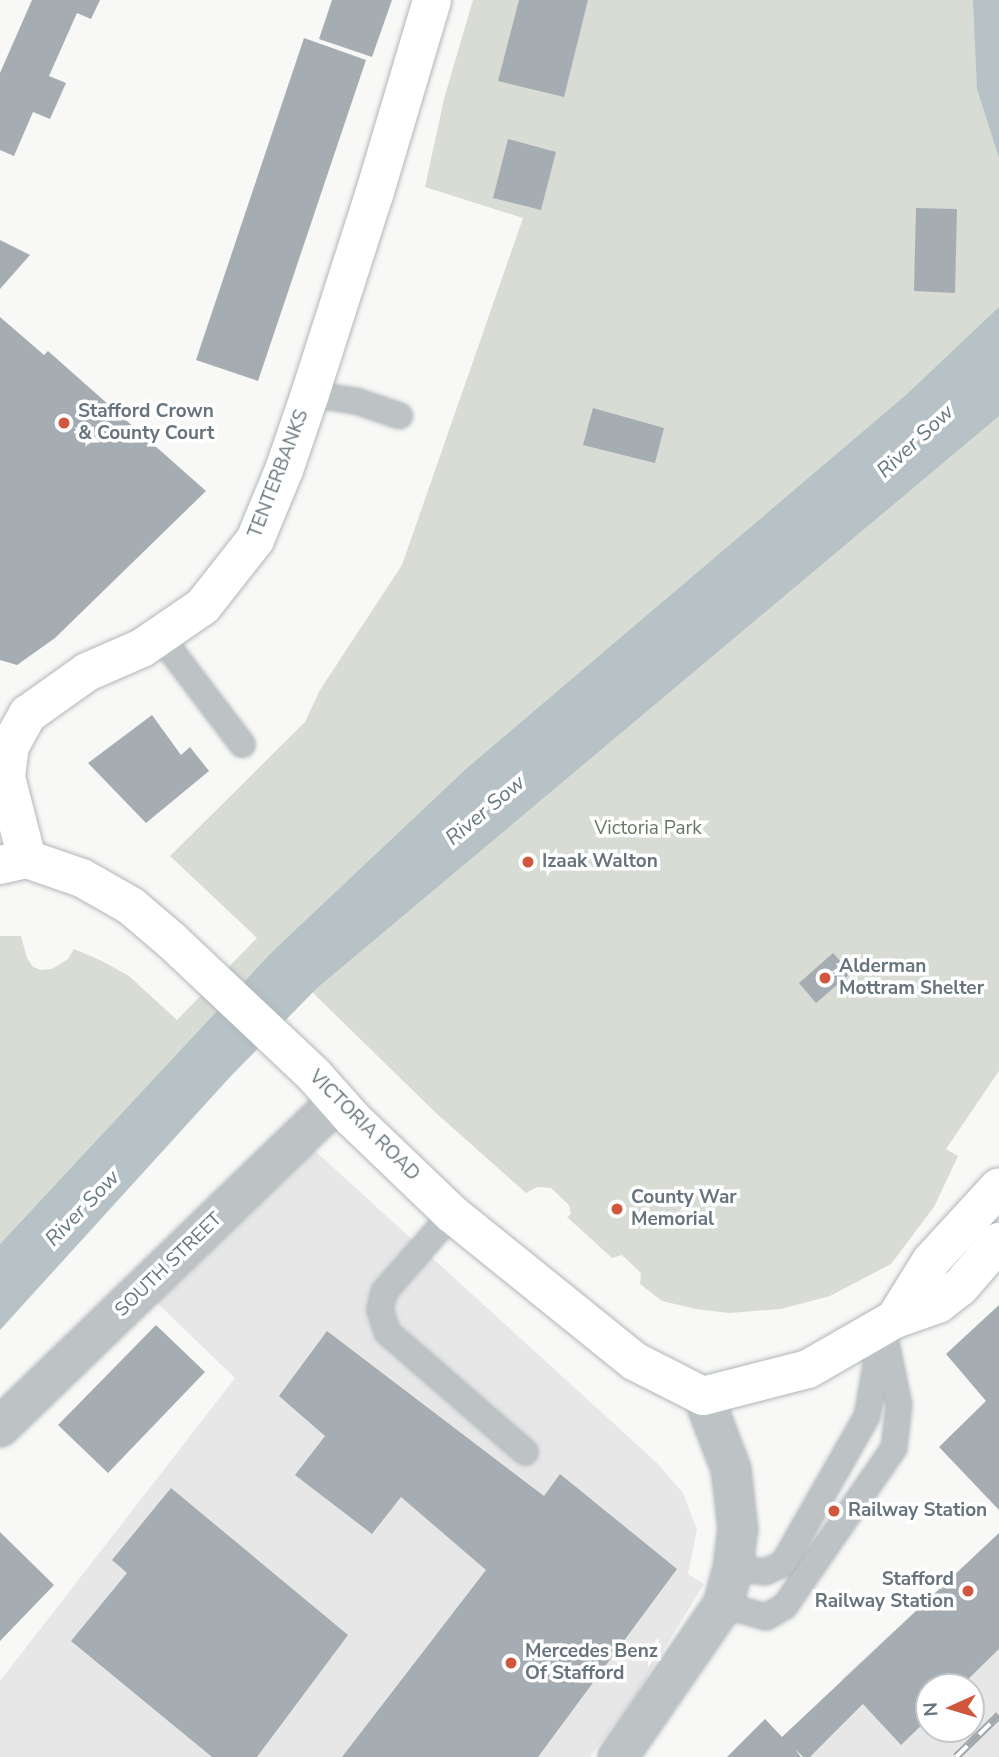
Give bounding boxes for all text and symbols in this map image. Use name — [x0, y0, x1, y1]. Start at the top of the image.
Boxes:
water label: River Sow — [871, 399, 959, 483]
place label: Stafford Crown & County Court — [78, 401, 214, 445]
street label: TENTERBANKS — [244, 407, 314, 541]
marker: Stafford Crown & County Court — [56, 415, 72, 431]
water label: River Sow — [440, 770, 530, 850]
park label: Victoria Park — [594, 818, 702, 840]
place label: Izaak Walton — [542, 851, 658, 873]
marker: Izaak Walton — [520, 854, 536, 870]
place label: Alderman Mottram Shelter — [839, 956, 984, 1000]
marker: Alderman Mottram Shelter — [817, 970, 833, 986]
street label: VICTORIA ROAD — [304, 1066, 424, 1186]
water label: River Sow — [40, 1165, 124, 1251]
place label: County War Memorial — [631, 1187, 737, 1231]
marker: County War Memorial — [609, 1201, 625, 1217]
street label: SOUTH STREET — [111, 1208, 227, 1322]
place label: Railway Station — [848, 1500, 987, 1522]
marker: Railway Station — [826, 1503, 842, 1519]
place label: Stafford Railway Station — [815, 1569, 954, 1613]
marker: Stafford Railway Station — [960, 1583, 976, 1599]
place label: Mercedes Benz Of Stafford — [525, 1641, 658, 1685]
marker: Mercedes Benz Of Stafford — [503, 1655, 519, 1671]
north arrow — [915, 1673, 985, 1743]
text: N — [918, 1701, 945, 1717]

